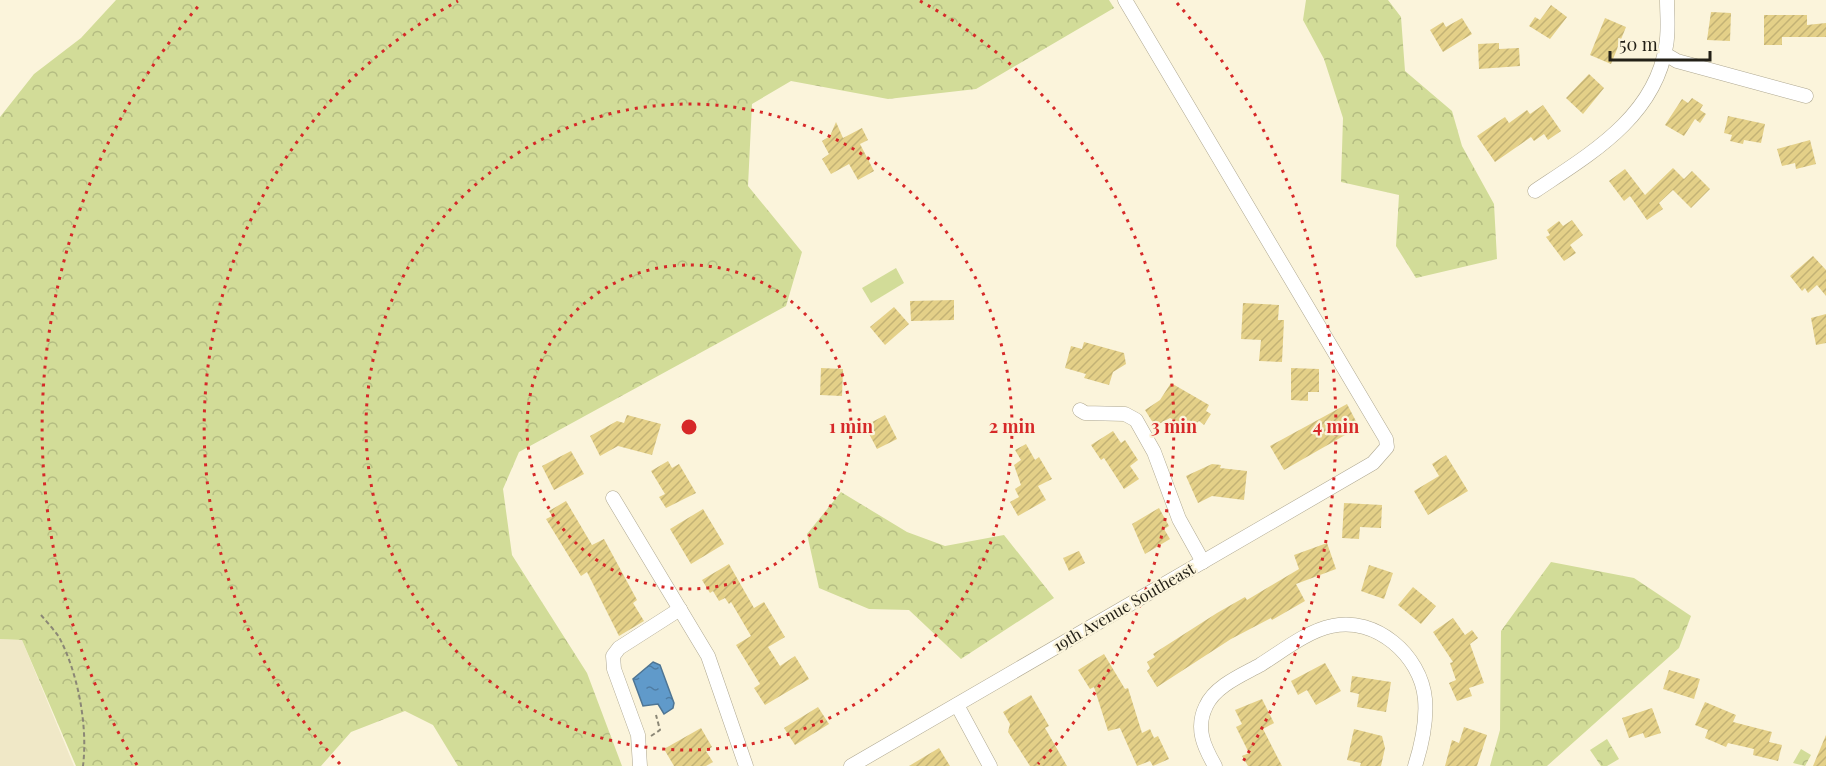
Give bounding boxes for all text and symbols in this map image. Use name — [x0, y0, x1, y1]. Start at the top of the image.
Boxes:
scale bar — [1610, 24, 1710, 62]
text: 50 m — [1619, 32, 1658, 56]
text: 1 min — [829, 414, 873, 438]
text: 2 min — [989, 414, 1035, 438]
text: 3 min — [1151, 414, 1197, 438]
text: 4 min — [1313, 414, 1359, 438]
centre of rings — [679, 417, 699, 437]
street label: 19th Avenue Southeast — [1049, 557, 1199, 656]

